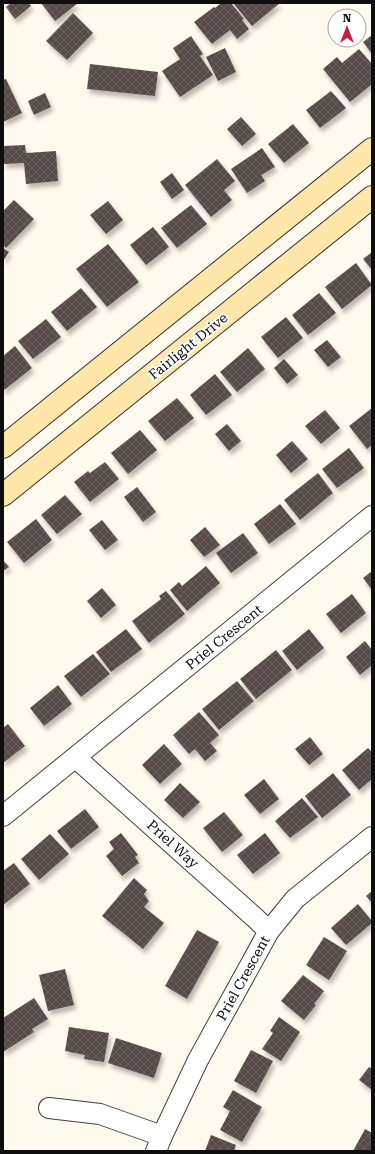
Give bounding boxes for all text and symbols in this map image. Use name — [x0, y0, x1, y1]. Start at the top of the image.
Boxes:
north arrow — [327, 8, 367, 48]
text: N — [343, 12, 352, 25]
street label: Fairlight Drive — [145, 309, 231, 383]
street label: Priel Crescent — [182, 601, 266, 673]
street label: Priel Way — [144, 817, 203, 872]
street label: Priel Crescent — [213, 933, 273, 1023]

